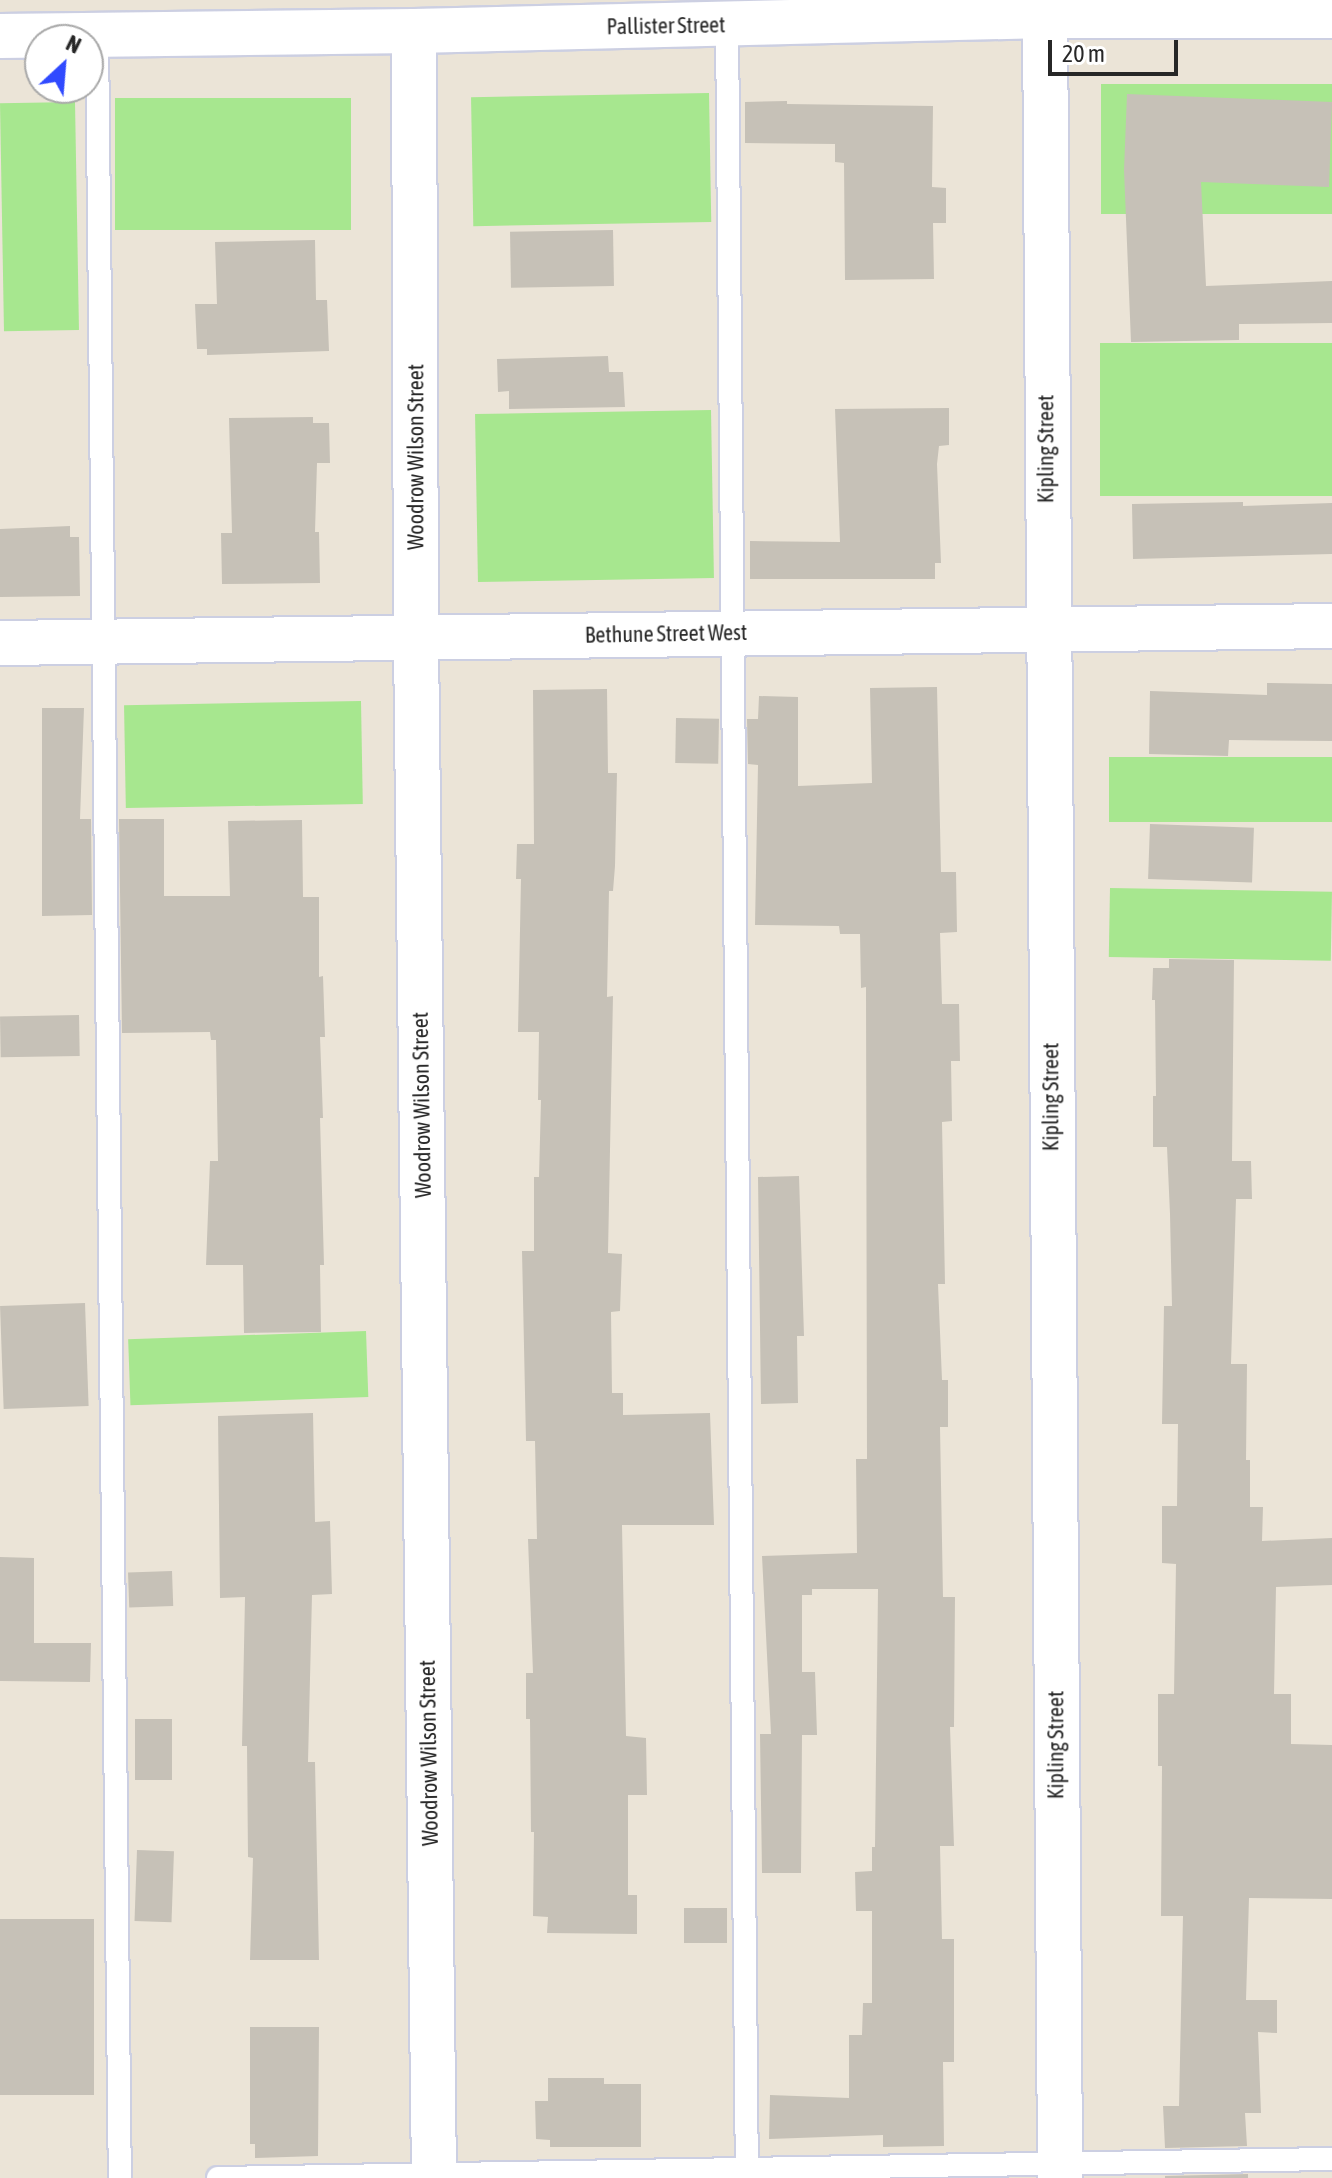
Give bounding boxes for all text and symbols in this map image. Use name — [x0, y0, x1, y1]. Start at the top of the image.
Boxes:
street label: Pallister Street — [606, 12, 726, 40]
north arrow — [24, 24, 104, 104]
scale bar — [1052, 24, 1182, 74]
text: N — [62, 30, 85, 59]
text: 20 m — [1062, 40, 1105, 67]
street label: Woodrow Wilson Street — [403, 364, 429, 550]
street label: Kipling Street — [1033, 395, 1059, 503]
street label: Bethune Street West — [585, 619, 747, 649]
street label: Woodrow Wilson Street — [407, 1012, 437, 1198]
street label: Kipling Street — [1038, 1043, 1064, 1151]
street label: Woodrow Wilson Street — [414, 1660, 444, 1846]
street label: Kipling Street — [1043, 1691, 1069, 1799]

